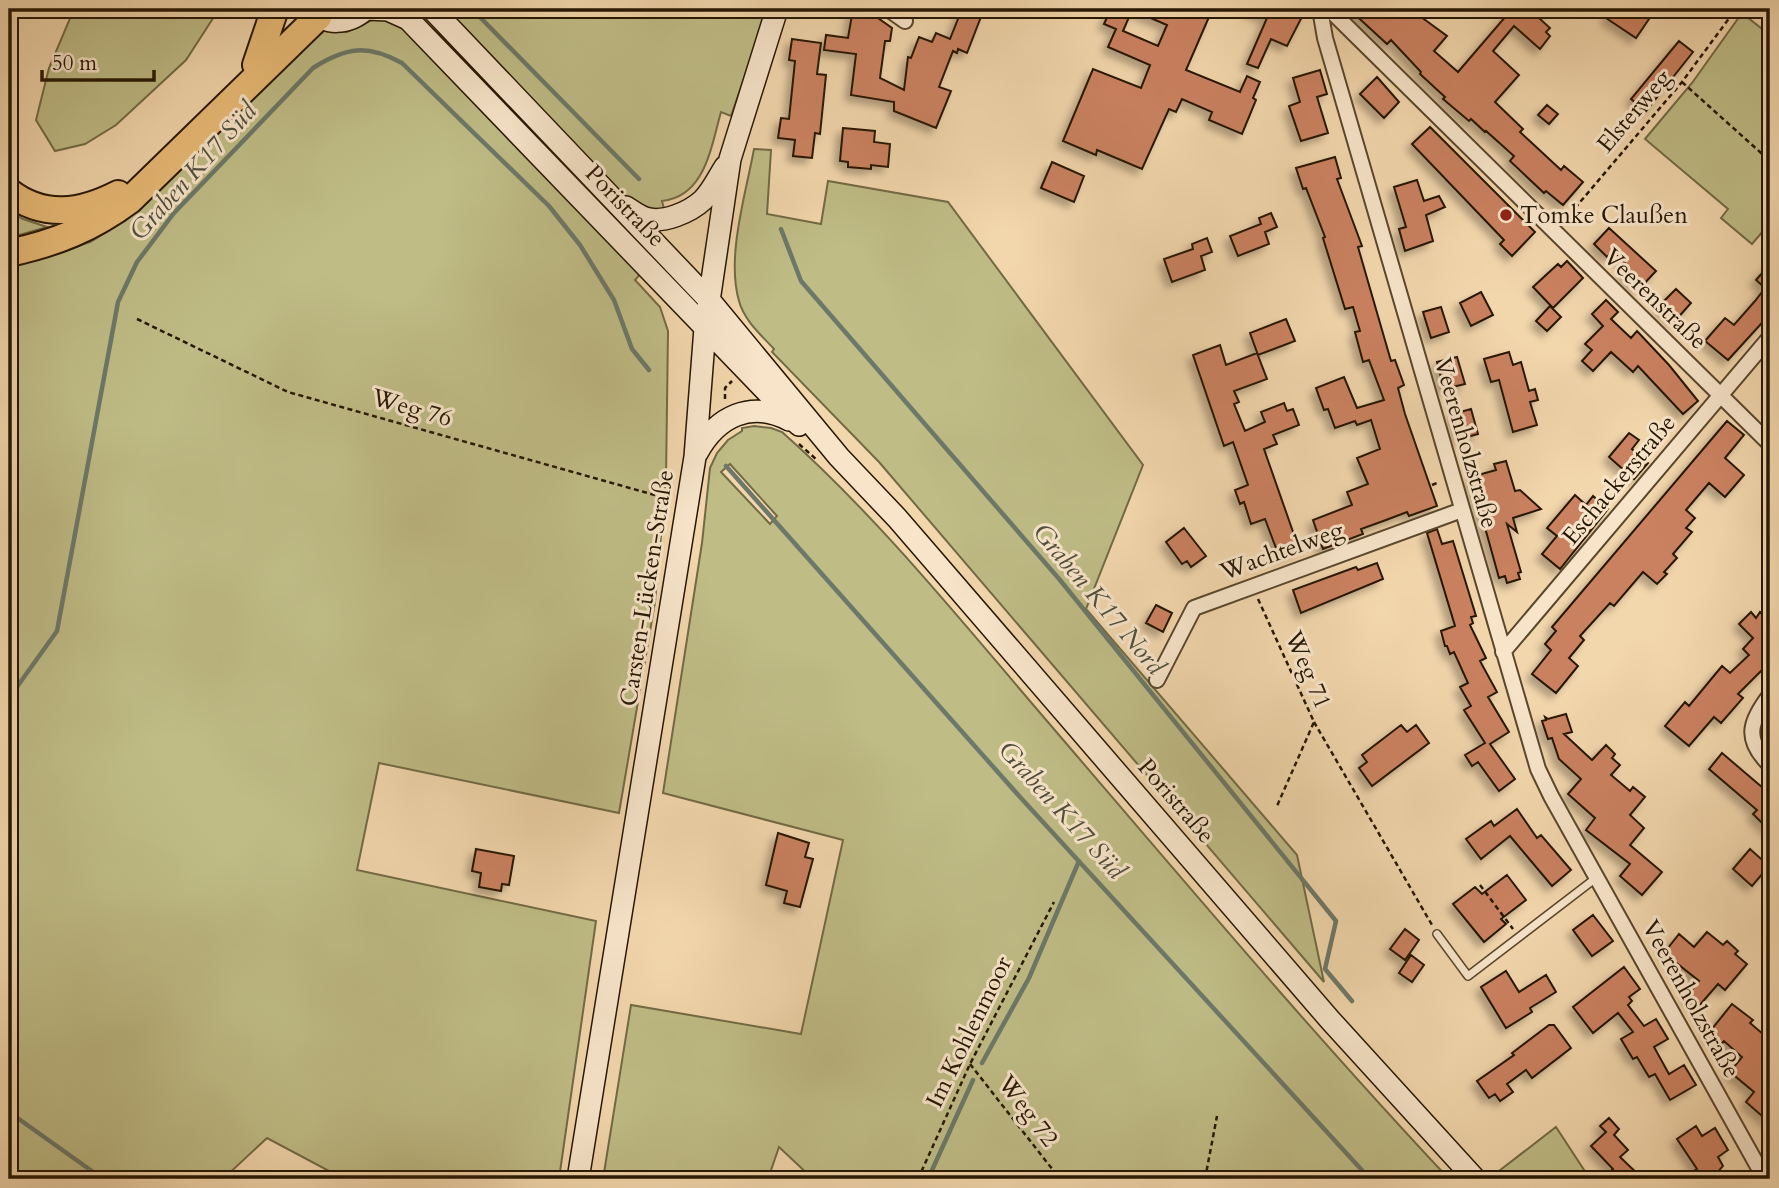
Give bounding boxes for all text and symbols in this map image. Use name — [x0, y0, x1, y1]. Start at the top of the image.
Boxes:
scale bar — [42, 38, 154, 82]
text: 50 m — [52, 49, 97, 78]
street label: Elsterweg — [1589, 62, 1679, 160]
water label: Graben K17 Süd — [121, 93, 266, 248]
street label: Poristraße — [577, 158, 673, 254]
place label: Tomke Claußen — [1520, 199, 1688, 232]
marker: Tomke Claußen — [1498, 207, 1514, 223]
street label: Veerenstraße — [1596, 241, 1714, 357]
street label: Veerenholzstraße — [1426, 354, 1506, 532]
street label: Weg 76 — [367, 381, 456, 435]
street label: Eschackerstraße — [1555, 408, 1683, 552]
street label: Carsten-Lücken-Straße — [612, 467, 682, 709]
street label: Wachtelweg — [1215, 513, 1349, 589]
water label: Graben K17 Nord — [1025, 516, 1174, 683]
street label: Weg 71 — [1276, 625, 1339, 714]
water label: Graben K17 Süd — [990, 733, 1135, 888]
street label: Poristraße — [1130, 751, 1222, 851]
street label: Veerenholzstraße — [1634, 914, 1748, 1084]
street label: Im Kohlenmoor — [918, 951, 1020, 1113]
street label: Weg 72 — [990, 1068, 1066, 1154]

